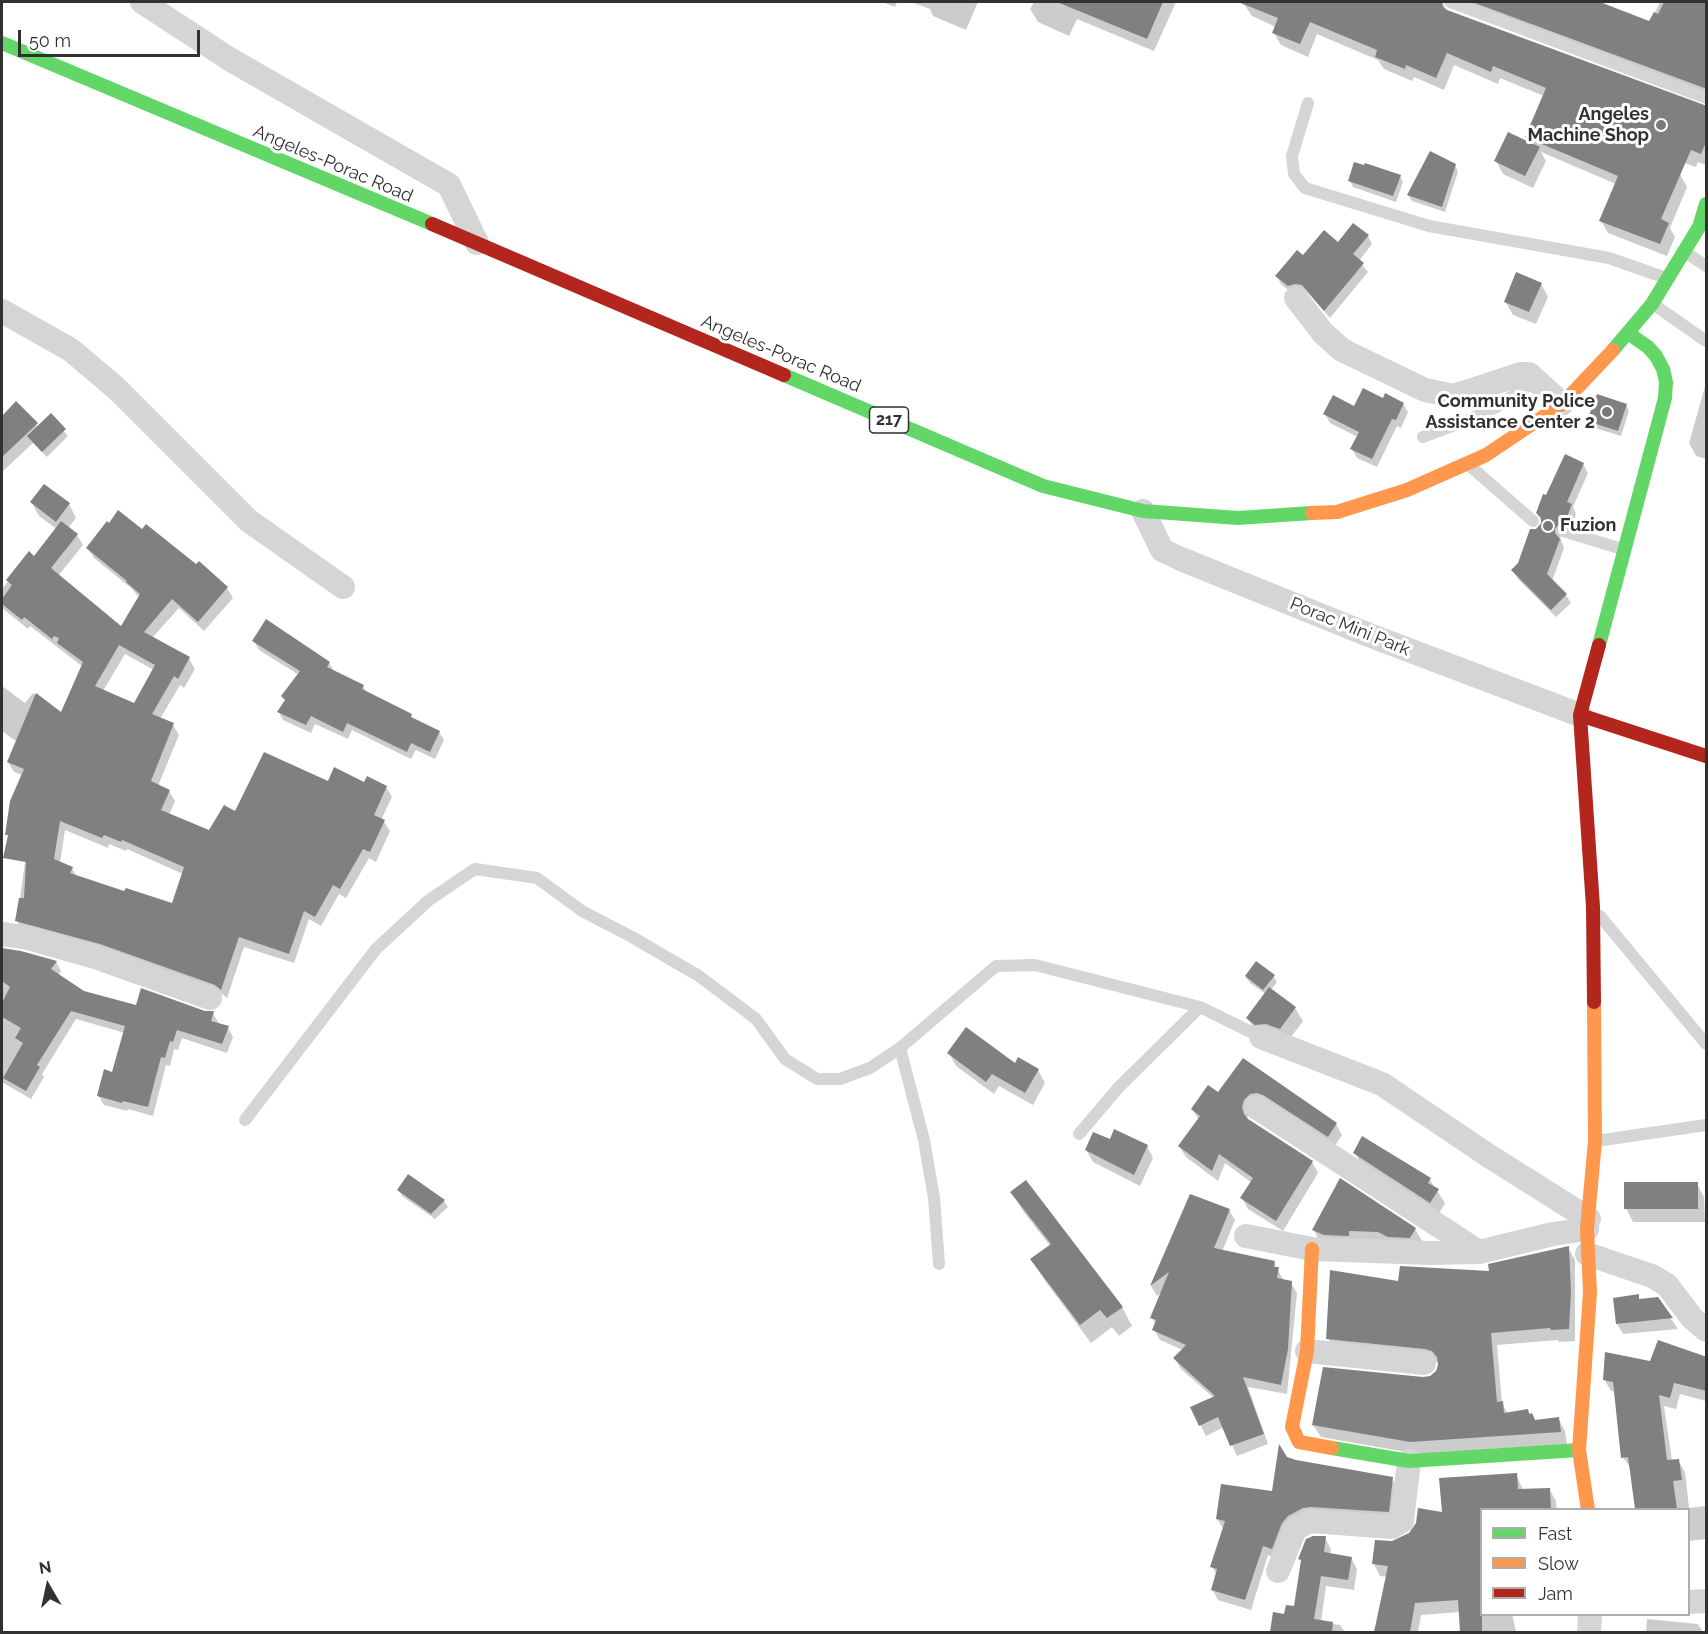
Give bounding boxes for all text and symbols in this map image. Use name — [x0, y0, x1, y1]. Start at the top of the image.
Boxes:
scale bar — [21, 18, 202, 56]
text: 50 m — [29, 30, 71, 51]
place label: Angeles Machine Shop — [1527, 104, 1649, 146]
marker: Angeles Machine Shop — [1654, 118, 1668, 132]
street label: Angeles-Porac Road — [250, 121, 416, 207]
street label: Angeles-Porac Road — [698, 311, 864, 397]
place label: Community Police Assistance Center 2 — [1426, 391, 1595, 434]
marker: Community Police Assistance Center 2 — [1600, 405, 1614, 419]
road number: 217 — [870, 407, 908, 433]
place label: Fuzion — [1560, 515, 1616, 537]
marker: Fuzion — [1541, 519, 1555, 533]
street label: Porac Mini Park — [1287, 593, 1413, 661]
legend — [1480, 1508, 1690, 1616]
text: Fast — [1538, 1523, 1572, 1544]
text: Slow — [1538, 1553, 1579, 1574]
north arrow — [18, 1556, 78, 1616]
text: N — [38, 1557, 53, 1578]
text: Jam — [1538, 1583, 1573, 1604]

